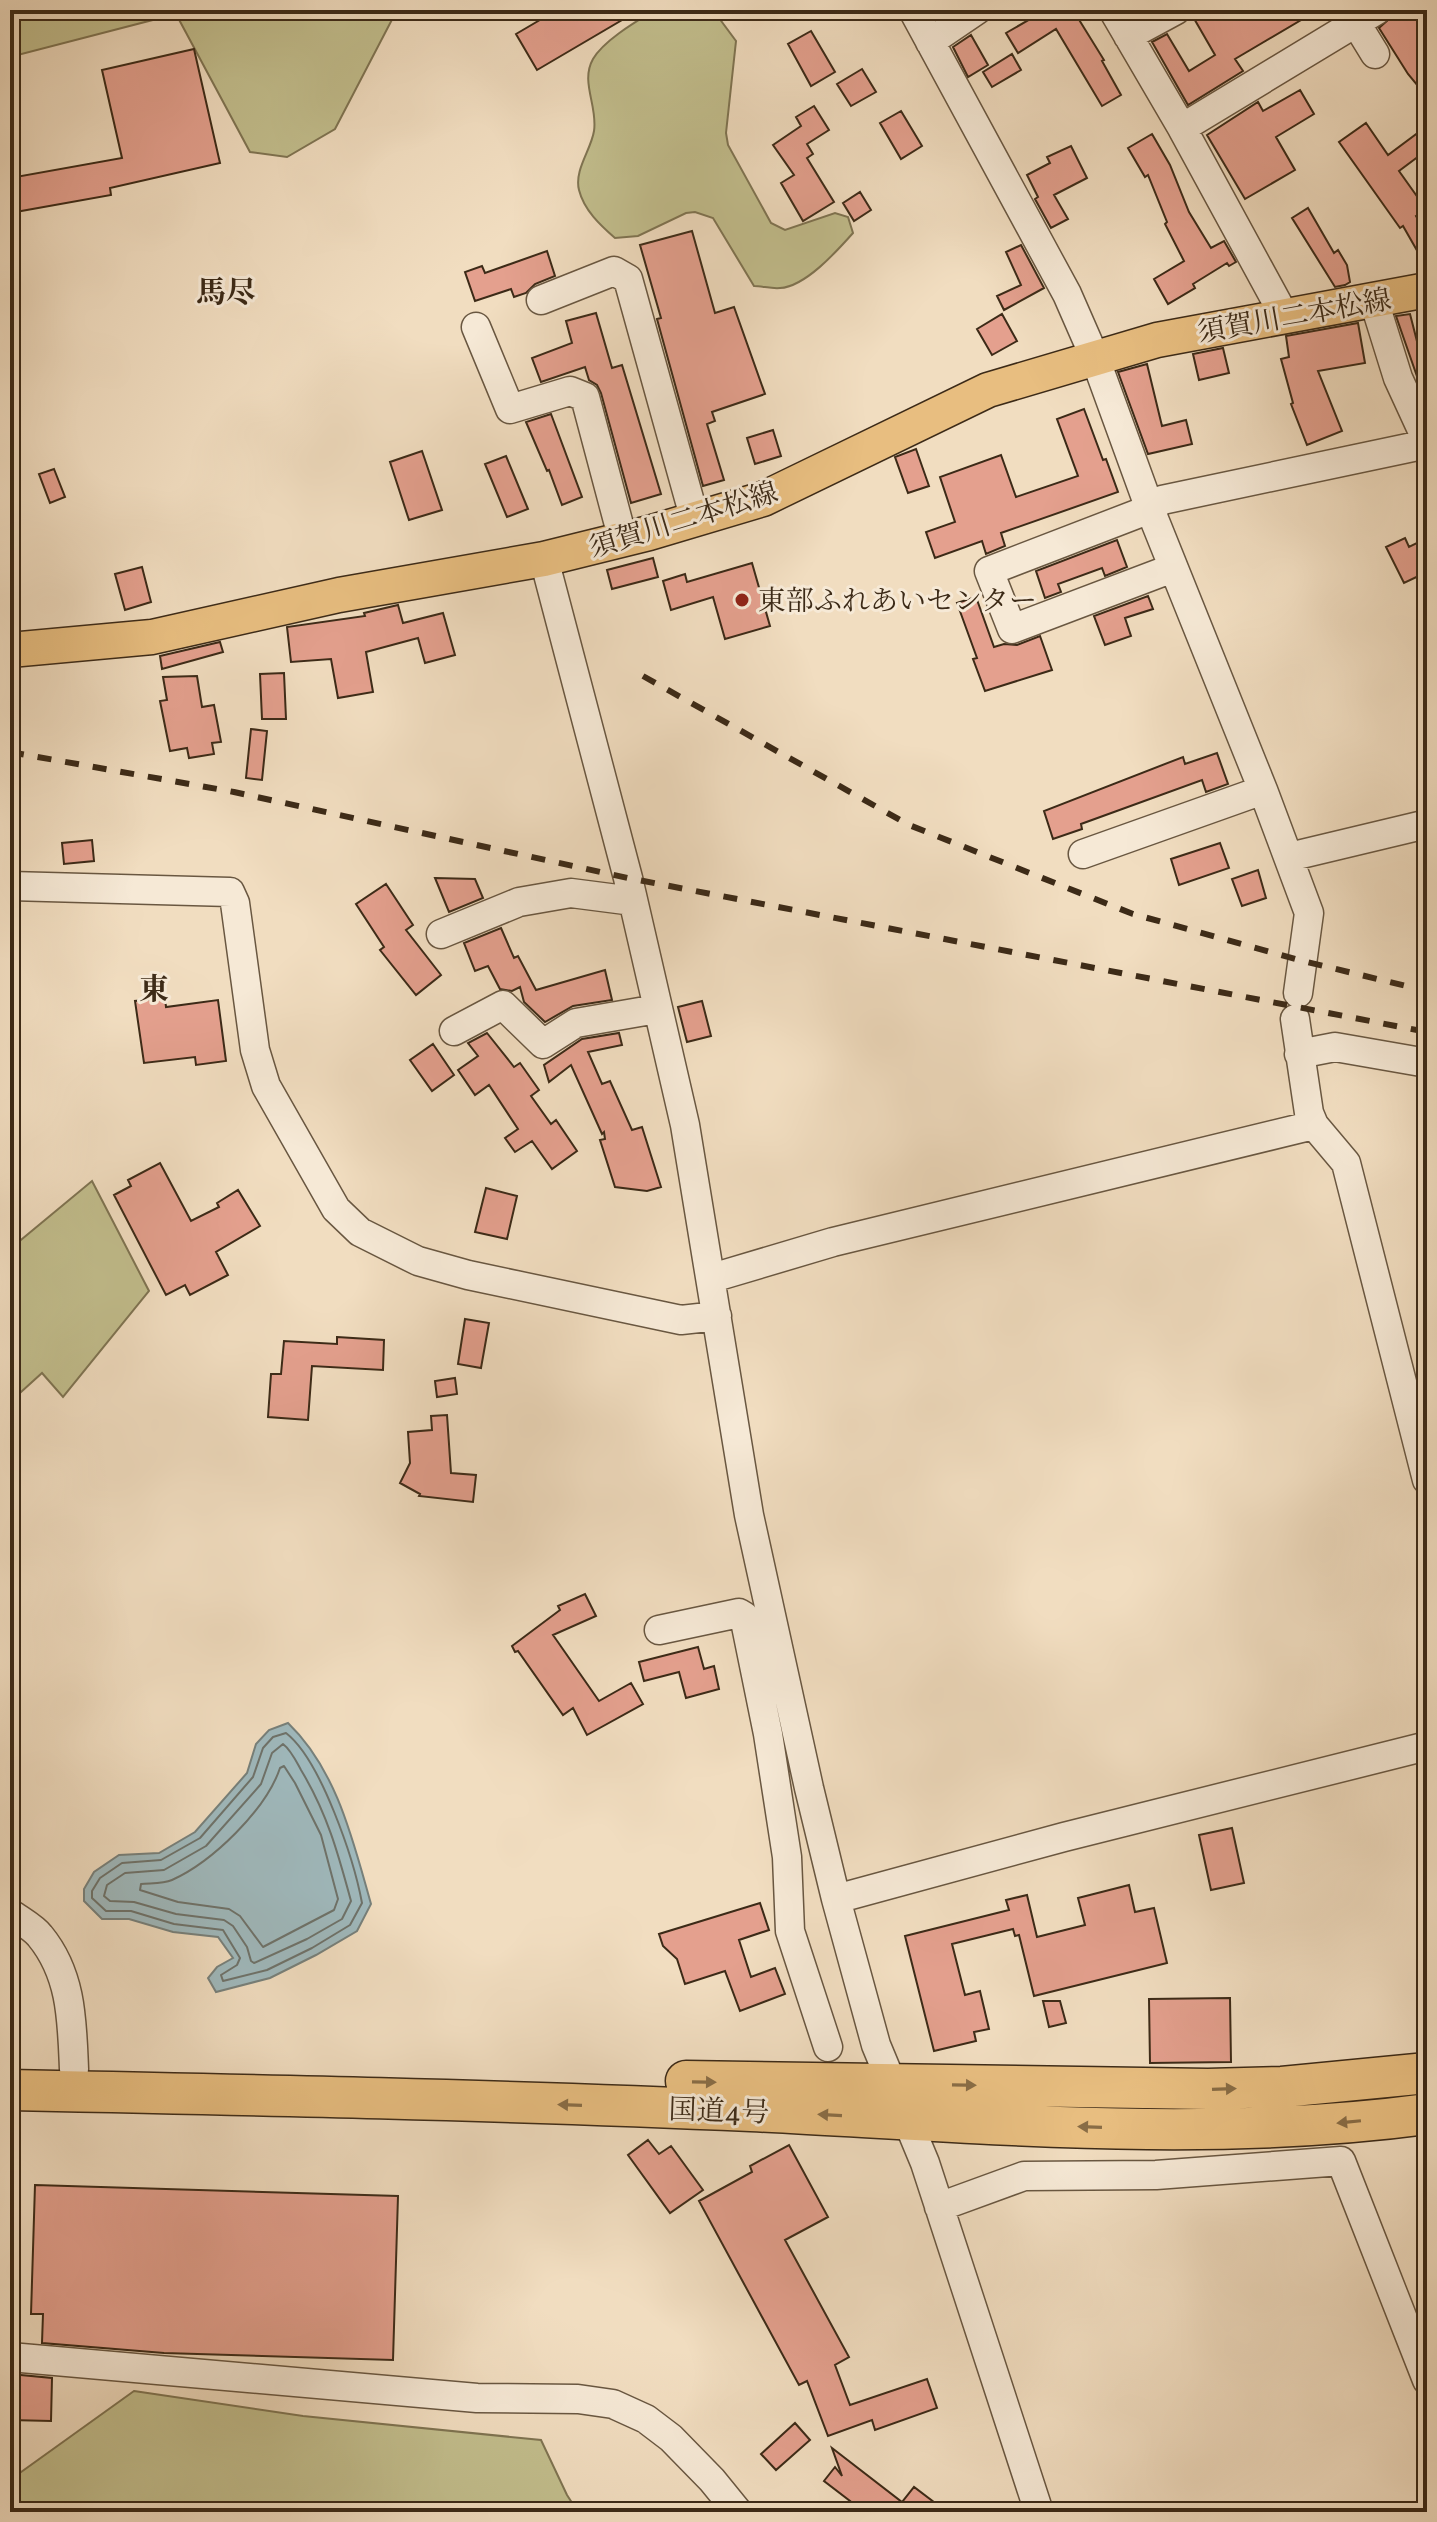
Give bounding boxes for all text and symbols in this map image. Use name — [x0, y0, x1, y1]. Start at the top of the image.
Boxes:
district label: 馬尽 — [196, 273, 256, 315]
street label: 須賀川二本松線 — [1195, 281, 1394, 354]
street label: 須賀川二本松線 — [584, 474, 783, 569]
place label: 東部ふれあいセンター — [758, 583, 1037, 622]
marker: 東部ふれあいセンター — [733, 591, 751, 609]
district label: 東 — [139, 970, 169, 1012]
one-way arrow — [692, 2076, 717, 2088]
one-way arrow — [952, 2079, 977, 2092]
one-way arrow — [1212, 2082, 1237, 2095]
street label: 国道4号 — [668, 2091, 770, 2134]
one-way arrow — [557, 2099, 582, 2112]
one-way arrow — [817, 2108, 842, 2121]
one-way arrow — [1337, 2116, 1362, 2129]
one-way arrow — [1077, 2121, 1102, 2134]

